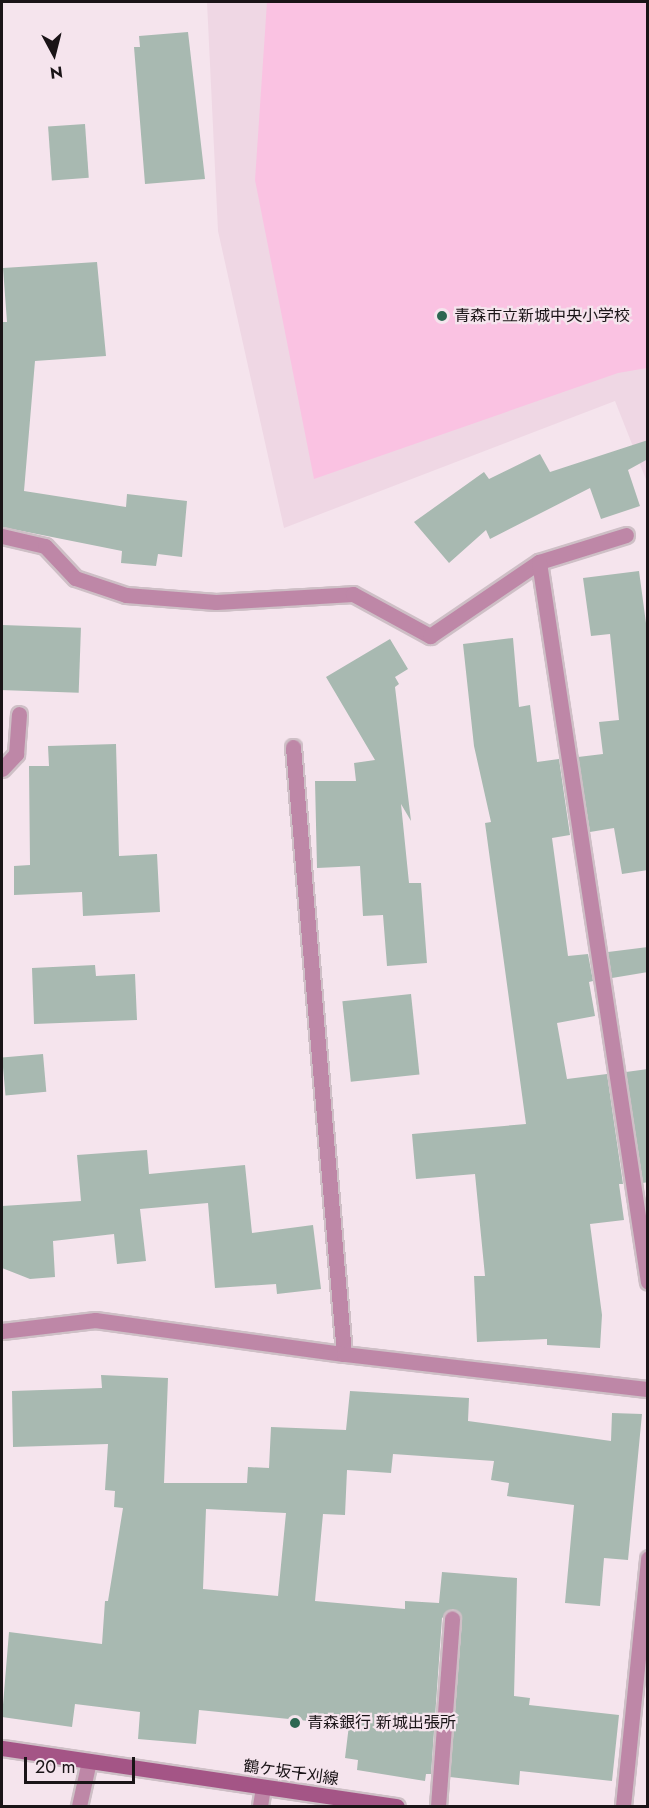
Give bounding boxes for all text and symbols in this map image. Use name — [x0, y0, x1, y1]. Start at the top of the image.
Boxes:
north arrow — [24, 24, 84, 84]
text: N — [49, 60, 64, 85]
place label: 青森市立新城中央小学校 — [454, 306, 630, 326]
marker: 青森市立新城中央小学校 — [435, 309, 449, 323]
place label: 青森銀行 新城出張所 — [307, 1713, 456, 1733]
marker: 青森銀行 新城出張所 — [288, 1716, 302, 1730]
scale bar — [27, 1745, 138, 1783]
text: 20 m — [35, 1754, 75, 1780]
street label: 鶴ケ坂千刈線 — [242, 1757, 340, 1789]

